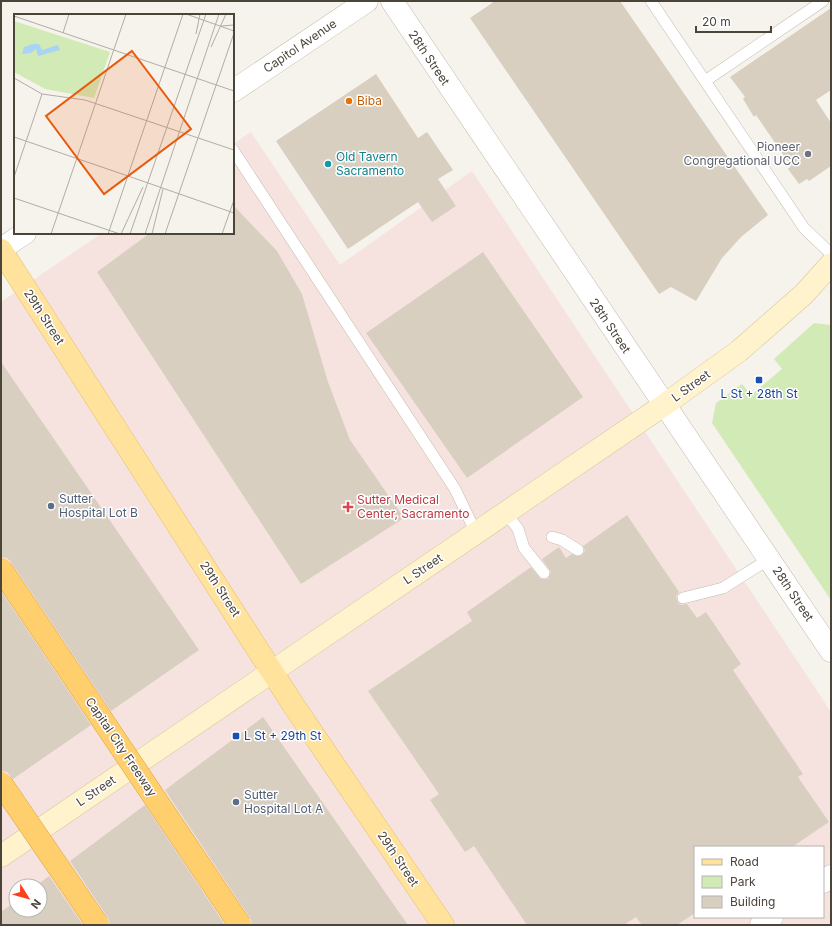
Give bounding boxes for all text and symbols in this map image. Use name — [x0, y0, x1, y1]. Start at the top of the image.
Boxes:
scale bar — [696, 8, 771, 34]
inset map — [14, 14, 234, 234]
text: 20 m — [702, 14, 731, 29]
street label: Capitol Avenue — [260, 16, 339, 76]
street label: 28th Street — [406, 27, 453, 88]
place label: Biba — [357, 93, 382, 108]
marker: Biba — [344, 96, 354, 106]
place label: Pioneer Congregational UCC — [684, 139, 800, 168]
place label: Old Tavern Sacramento — [336, 149, 404, 178]
marker: Pioneer Congregational UCC — [803, 149, 813, 159]
marker: Old Tavern Sacramento — [323, 159, 333, 169]
street label: 29th Street — [21, 286, 68, 347]
street label: 28th Street — [587, 295, 634, 356]
street label: L Street — [668, 367, 713, 405]
marker: L St + 28th St — [754, 375, 764, 385]
place label: L St + 28th St — [720, 386, 798, 401]
place label: Sutter Hospital Lot B — [59, 491, 138, 520]
place label: Sutter Medical Center, Sacramento — [357, 492, 469, 521]
marker: Sutter Hospital Lot B — [46, 501, 56, 511]
marker: Sutter Medical Center, Sacramento — [342, 501, 354, 513]
street label: L Street — [400, 550, 445, 587]
street label: 29th Street — [197, 558, 244, 619]
street label: 28th Street — [770, 563, 817, 624]
street label: Capital City Freeway — [83, 694, 160, 799]
place label: L St + 29th St — [244, 728, 322, 743]
marker: L St + 29th St — [231, 731, 241, 741]
street label: L Street — [73, 772, 118, 809]
place label: Sutter Hospital Lot A — [244, 787, 323, 816]
marker: Sutter Hospital Lot A — [231, 797, 241, 807]
street label: 29th Street — [375, 828, 422, 889]
legend — [694, 846, 824, 918]
text: Road — [730, 854, 759, 869]
text: Park — [730, 874, 756, 889]
north arrow — [8, 878, 48, 918]
text: Building — [730, 894, 775, 909]
text: N — [28, 896, 44, 912]

